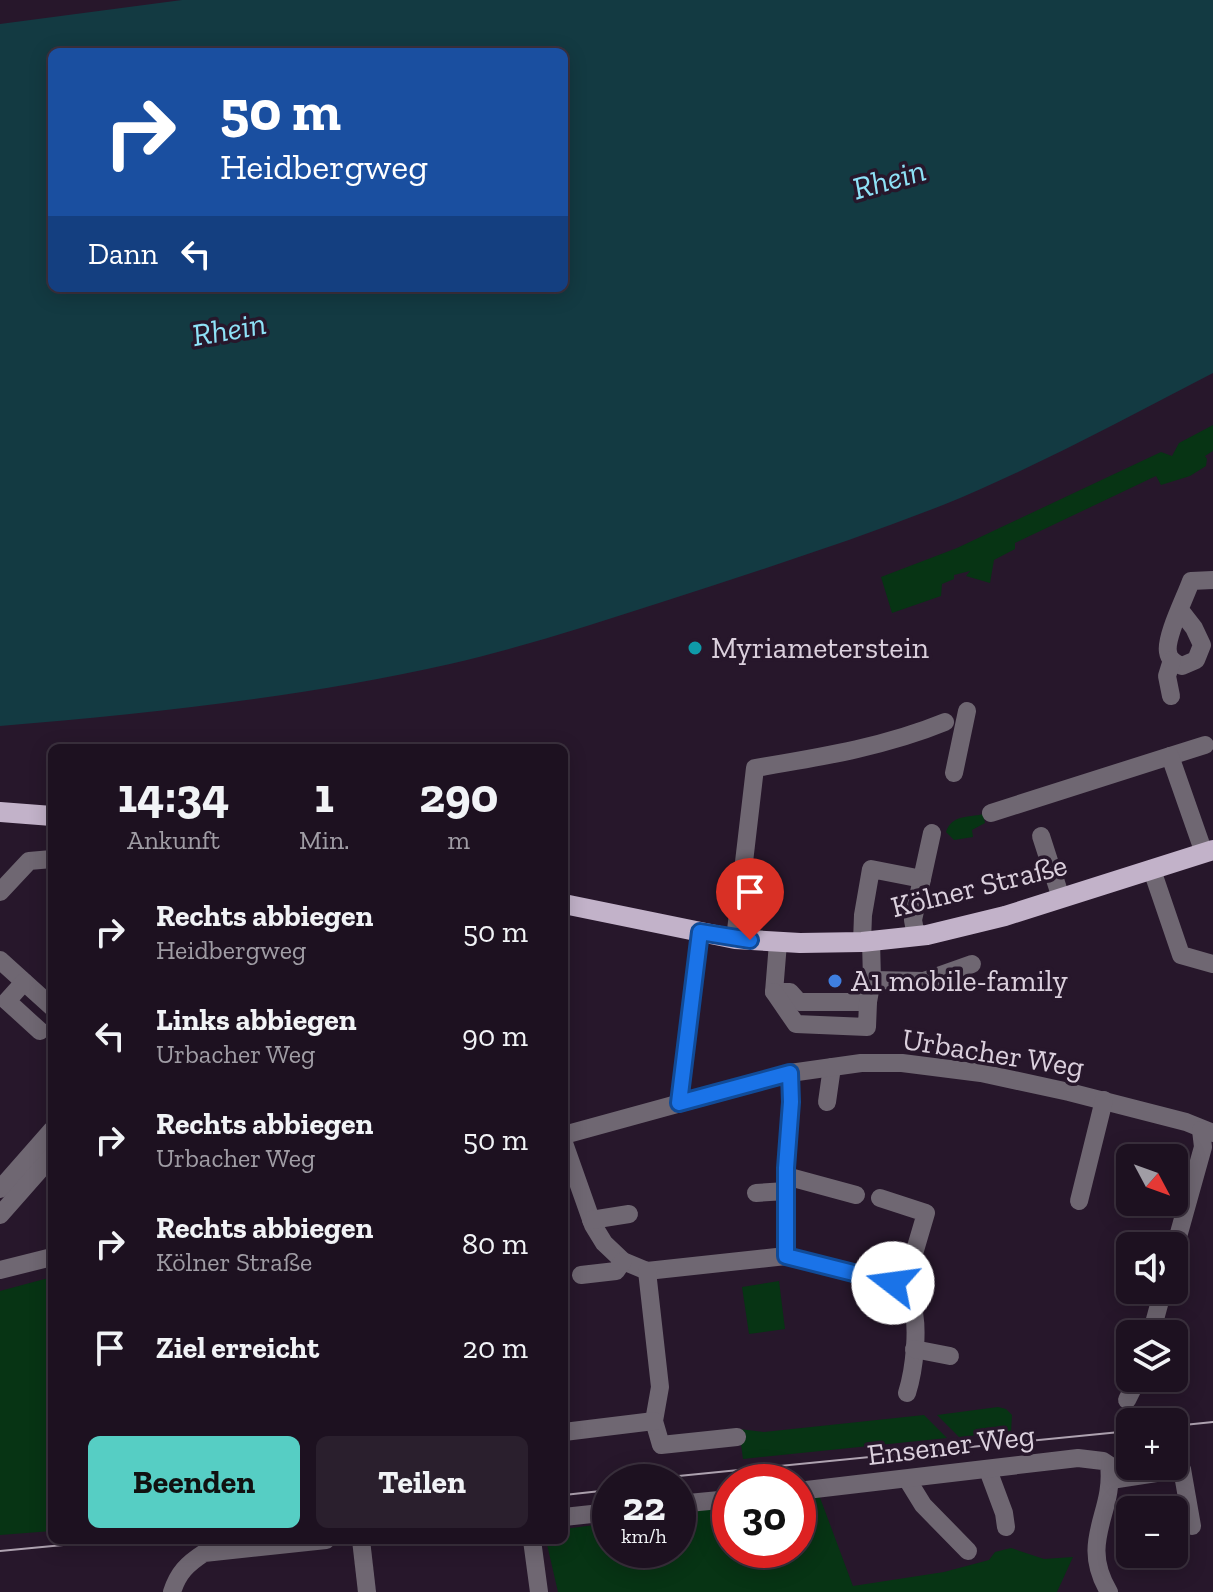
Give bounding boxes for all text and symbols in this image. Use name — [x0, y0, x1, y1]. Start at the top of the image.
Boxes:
text: 50 m — [220, 77, 341, 144]
icon: right — [88, 80, 192, 184]
text: Heidbergweg — [220, 145, 428, 188]
water label: Rhein — [848, 151, 930, 207]
icon: left — [174, 232, 218, 276]
text: Dann — [88, 236, 158, 272]
water label: Rhein — [189, 304, 269, 354]
place label: Myriameterstein — [711, 630, 929, 666]
marker: Myriameterstein — [686, 639, 704, 657]
text: 14:34 — [118, 767, 229, 824]
text: 1 — [315, 767, 334, 824]
text: 290 — [419, 767, 498, 824]
text: Ankunft — [127, 824, 220, 856]
text: Min. — [299, 824, 350, 856]
text: m — [448, 824, 470, 856]
street label: Kölner Straße — [887, 847, 1071, 925]
pin — [716, 858, 784, 940]
icon: arrive — [728, 870, 772, 914]
text: Rechts abbiegen — [156, 898, 373, 934]
icon: right — [88, 910, 132, 954]
text: 50 m — [463, 914, 528, 950]
text: Heidbergweg — [156, 934, 306, 966]
place label: A1 mobile-family — [851, 963, 1068, 999]
marker: A1 mobile-family — [826, 972, 844, 990]
text: Links abbiegen — [156, 1002, 357, 1038]
icon: left — [88, 1014, 132, 1058]
text: 90 m — [462, 1018, 528, 1054]
street label: Urbacher Weg — [899, 1021, 1087, 1085]
text: Urbacher Weg — [156, 1038, 315, 1070]
text: Rechts abbiegen — [156, 1106, 373, 1142]
icon: right — [88, 1118, 132, 1162]
text: 50 m — [463, 1122, 528, 1158]
text: Urbacher Weg — [156, 1142, 315, 1174]
north arrow — [1116, 1144, 1188, 1216]
map controls — [1116, 1144, 1188, 1568]
text: Rechts abbiegen — [156, 1210, 373, 1246]
icon: right — [88, 1222, 132, 1266]
text: 80 m — [462, 1226, 528, 1262]
button: sound — [1116, 1232, 1188, 1304]
position arrow — [851, 1241, 935, 1325]
text: Kölner Straße — [156, 1246, 312, 1278]
button: layers — [1116, 1320, 1188, 1392]
icon: arrive — [88, 1326, 132, 1370]
text: Ziel erreicht — [156, 1330, 319, 1366]
text: 20 m — [463, 1330, 528, 1366]
button: + — [1116, 1408, 1188, 1480]
street label: Ensener Weg — [865, 1417, 1037, 1473]
button: Beenden — [88, 1436, 300, 1528]
button: Teilen — [316, 1436, 528, 1528]
speed limit sign: 30 — [712, 1464, 816, 1568]
text: 22 — [623, 1482, 665, 1530]
button: − — [1116, 1496, 1188, 1568]
text: km/h — [621, 1524, 667, 1548]

